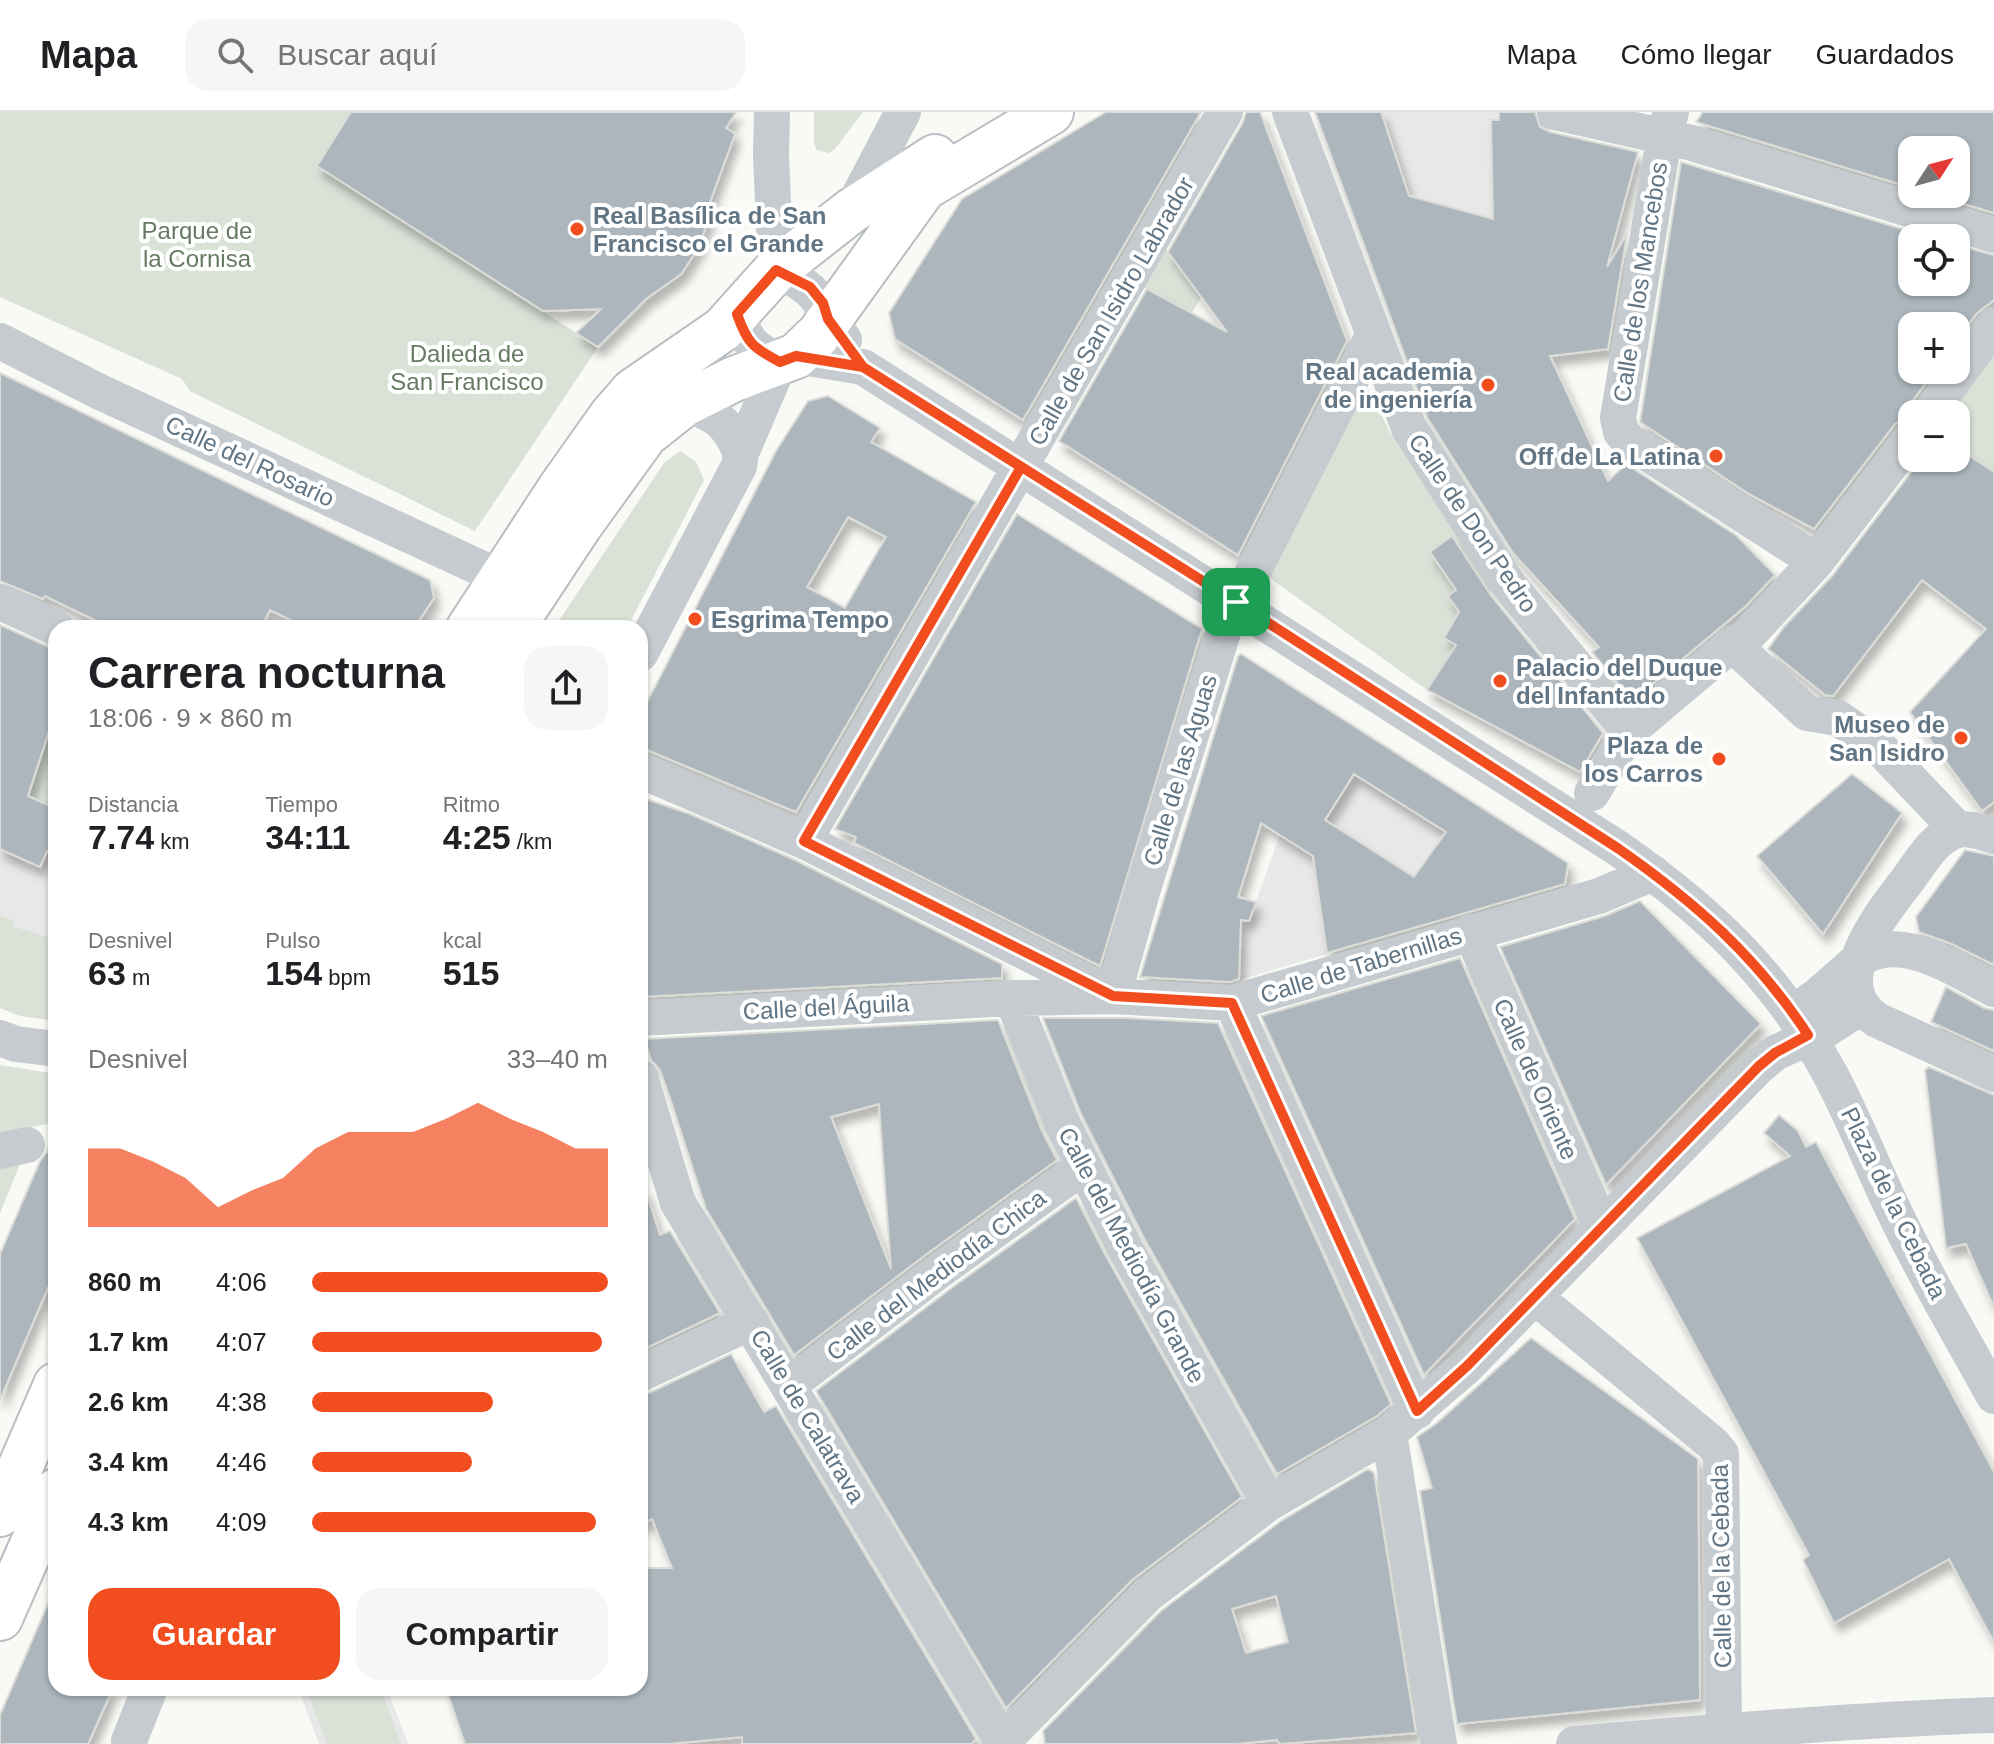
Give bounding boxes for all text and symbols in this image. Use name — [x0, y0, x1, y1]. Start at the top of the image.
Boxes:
search box — [185, 19, 745, 91]
icon: search — [213, 33, 257, 77]
text: Mapa — [40, 34, 137, 76]
text: Buscar aquí — [277, 38, 437, 71]
text: Mapa — [1506, 39, 1577, 70]
text: Cómo llegar — [1621, 39, 1771, 70]
text: Guardados — [1815, 39, 1954, 70]
north arrow — [1898, 136, 1970, 208]
map controls — [1898, 136, 1970, 472]
street label: Calle de los Mancebos — [1608, 160, 1672, 404]
street label: Calle de San Isidro Labrador — [1023, 172, 1199, 450]
place label: Real Basílica de San Francisco el Grande — [593, 202, 826, 257]
park label: Parque de la Cornisa — [142, 217, 252, 272]
marker: Real Basílica de San Francisco el Grande — [568, 220, 586, 238]
button: locate — [1898, 224, 1970, 296]
button: + — [1898, 312, 1970, 384]
park label: Dalieda de San Francisco — [390, 340, 544, 395]
place label: Real academia de ingeniería — [1305, 358, 1473, 413]
marker: Real academia de ingeniería — [1479, 376, 1497, 394]
button: − — [1898, 400, 1970, 472]
street label: Calle del Rosario — [161, 410, 339, 512]
street label: Calle de Don Pedro — [1403, 429, 1543, 617]
place label: Off de La Latina — [1519, 443, 1701, 470]
marker: Off de La Latina — [1707, 447, 1725, 465]
pin — [1202, 568, 1270, 636]
icon: arrive — [1214, 580, 1258, 624]
place label: Esgrima Tempo — [711, 606, 889, 633]
marker: Esgrima Tempo — [686, 610, 704, 628]
button: share — [524, 646, 608, 730]
text: Carrera nocturna — [88, 648, 445, 697]
place label: Palacio del Duque del Infantado — [1516, 654, 1723, 709]
street label: Calle de las Aguas — [1138, 671, 1222, 869]
marker: Palacio del Duque del Infantado — [1491, 672, 1509, 690]
text: 18:06 · 9 × 860 m — [88, 703, 293, 733]
place label: Museo de San Isidro — [1829, 711, 1945, 766]
marker: Museo de San Isidro — [1952, 729, 1970, 747]
place label: Plaza de los Carros — [1584, 732, 1703, 787]
marker: Plaza de los Carros — [1710, 750, 1728, 768]
text: Distancia — [88, 792, 178, 817]
text: Tiempo — [265, 792, 338, 817]
text: Ritmo — [443, 792, 500, 817]
text: 7.74 — [88, 818, 154, 856]
text: 34:11 — [265, 818, 350, 856]
text: 4:25 — [443, 818, 511, 856]
text: km — [154, 829, 190, 854]
text: /km — [511, 829, 552, 854]
street label: Calle de Tabernillas — [1257, 922, 1465, 1008]
text: Desnivel — [88, 928, 172, 953]
text: Pulso — [265, 928, 320, 953]
text: kcal — [443, 928, 482, 953]
text: 63 — [88, 954, 126, 992]
text: 154 — [265, 954, 322, 992]
text: 515 — [443, 954, 499, 992]
text: m — [126, 965, 150, 990]
text: bpm — [322, 965, 371, 990]
street label: Calle del Águila — [742, 989, 911, 1025]
street label: Calle de Oriente — [1488, 994, 1584, 1164]
text: Desnivel — [88, 1044, 188, 1074]
text: 33–40 m — [507, 1044, 608, 1074]
street label: Plaza de la Cebada — [1836, 1103, 1952, 1304]
street label: Calle del Mediodía Grande — [1053, 1123, 1211, 1387]
street label: Calle del Mediodía Chica — [821, 1184, 1051, 1366]
text: 860 m — [88, 1267, 162, 1297]
text: 4:06 — [216, 1267, 267, 1297]
street label: Calle de Calatrava — [746, 1324, 871, 1508]
text: 1.7 km — [88, 1327, 169, 1357]
text: 4:07 — [216, 1327, 267, 1357]
text: 2.6 km — [88, 1387, 169, 1417]
text: 4:38 — [216, 1387, 267, 1417]
text: 3.4 km — [88, 1447, 169, 1477]
text: 4:46 — [216, 1447, 267, 1477]
street label: Calle de la Cebada — [1706, 1463, 1736, 1668]
text: 4.3 km — [88, 1507, 169, 1537]
text: 4:09 — [216, 1507, 267, 1537]
button: Guardar — [88, 1588, 340, 1680]
button: Compartir — [356, 1588, 608, 1680]

